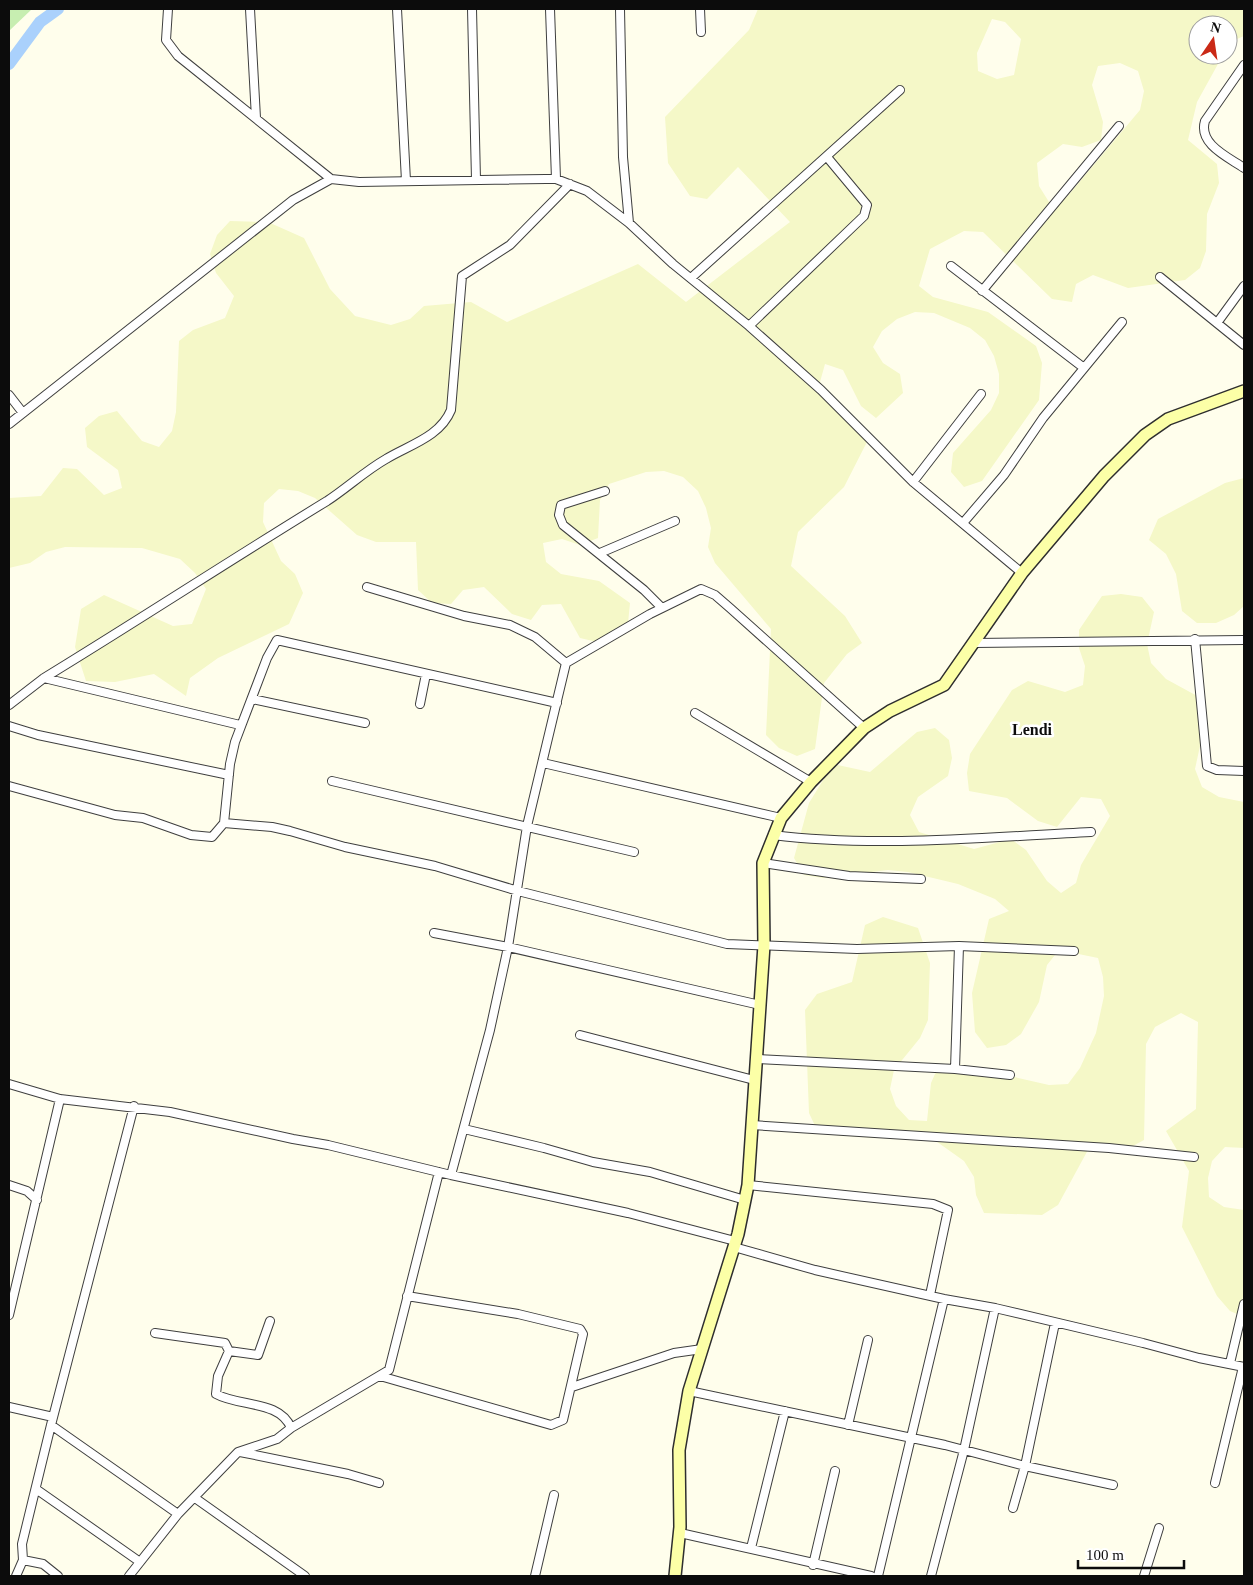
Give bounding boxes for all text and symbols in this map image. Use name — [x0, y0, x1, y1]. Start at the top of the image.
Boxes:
north arrow — [1188, 15, 1238, 65]
text: N — [1209, 19, 1222, 36]
district label: Lendi — [1012, 721, 1053, 738]
scale bar — [1078, 1538, 1184, 1570]
text: 100 m — [1086, 1547, 1124, 1563]

